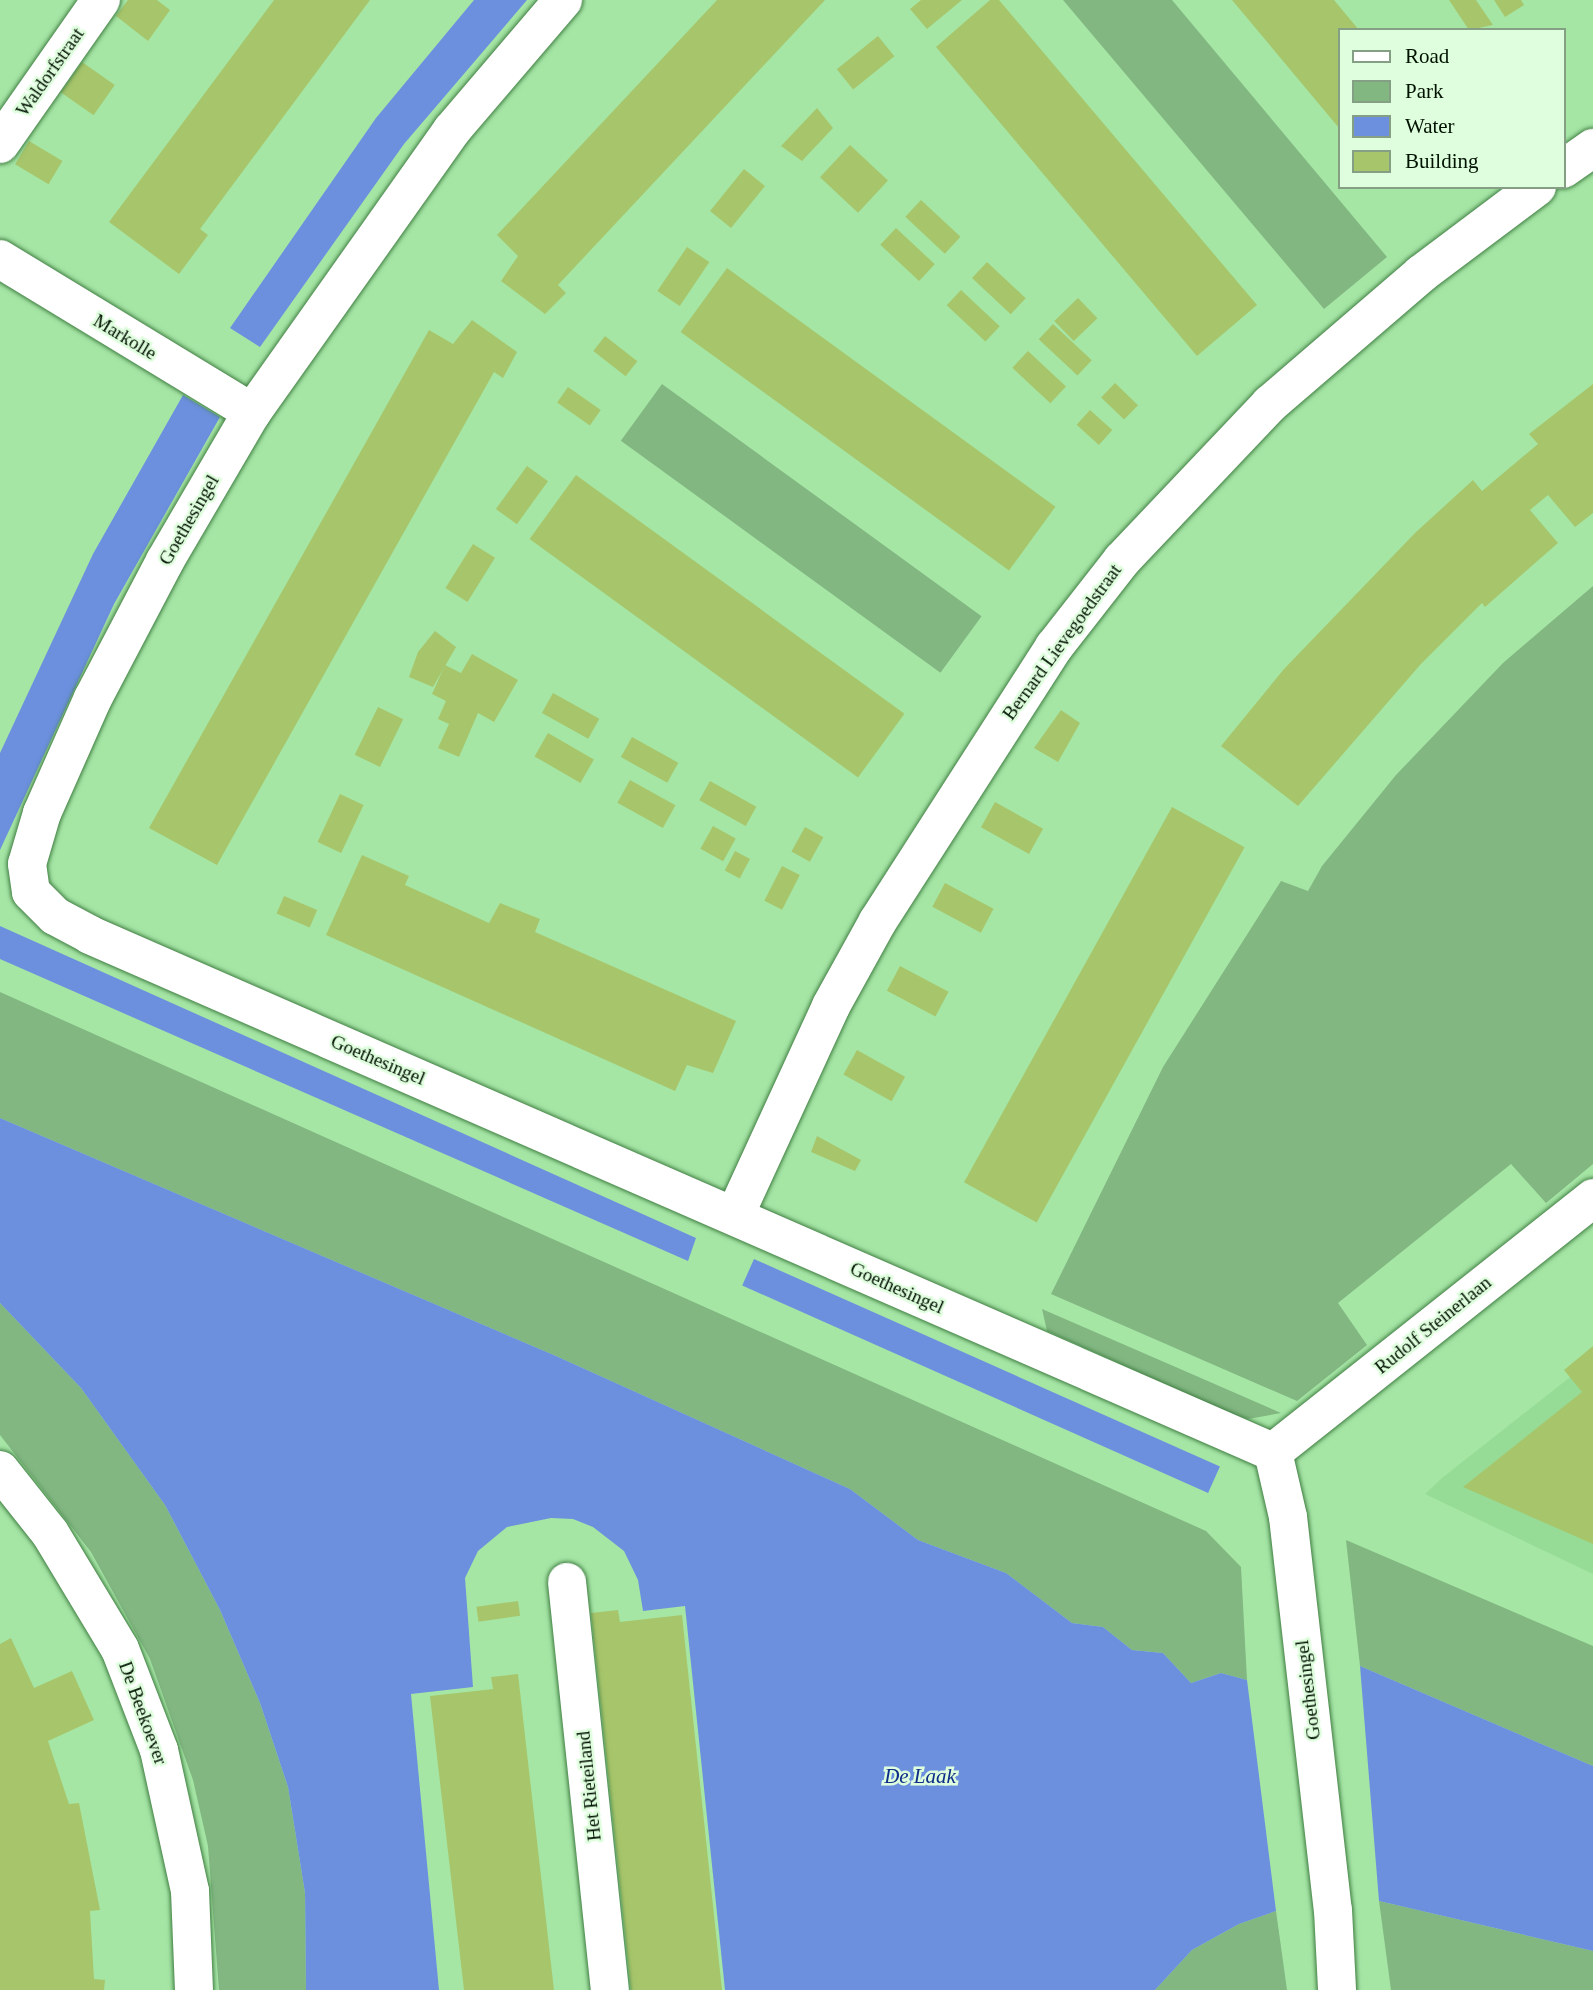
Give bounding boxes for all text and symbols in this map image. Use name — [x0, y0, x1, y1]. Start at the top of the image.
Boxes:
street label: Waldorfstraat — [11, 23, 89, 121]
legend — [1338, 28, 1565, 189]
text: Road — [1405, 44, 1449, 68]
text: Park — [1405, 79, 1444, 103]
text: Water — [1405, 114, 1455, 138]
text: Building — [1405, 149, 1479, 173]
street label: Markolle — [89, 309, 161, 365]
street label: Goethesingel — [154, 471, 224, 569]
street label: Bernard Lievegoedstraat — [998, 560, 1126, 724]
street label: Goethesingel — [327, 1030, 429, 1090]
street label: Goethesingel — [847, 1257, 947, 1319]
street label: Rudolf Steinerlaan — [1370, 1271, 1496, 1379]
street label: Goethesingel — [1291, 1639, 1325, 1741]
street label: De Beekoever — [114, 1658, 172, 1768]
street label: Het Rieteiland — [572, 1730, 606, 1842]
water label: De Laak — [884, 1763, 956, 1789]

